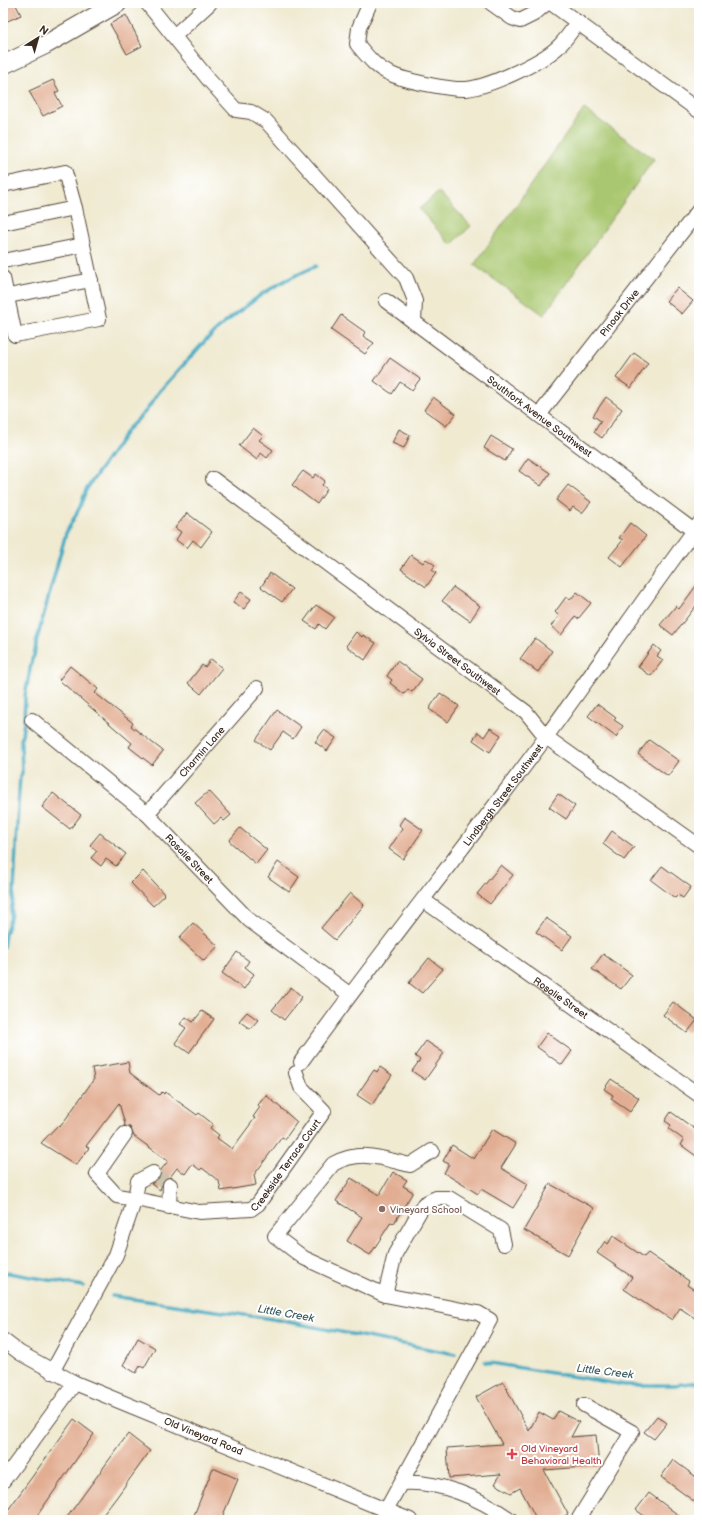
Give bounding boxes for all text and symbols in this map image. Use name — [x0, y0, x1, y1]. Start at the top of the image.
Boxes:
north arrow — [18, 18, 58, 58]
text: N — [37, 23, 51, 38]
street label: Pinoak Drive — [598, 287, 642, 339]
street label: Southfork Avenue Southwest — [484, 374, 594, 460]
street label: Sylvia Street Southwest — [412, 626, 503, 698]
street label: Charmin Lane — [177, 724, 228, 780]
street label: Lindbergh Street Southwest — [461, 742, 546, 849]
street label: Rosalie Street — [162, 832, 215, 886]
street label: Rosalie Street — [531, 975, 590, 1022]
street label: Creekside Terrace Court — [248, 1117, 323, 1214]
marker: Vineyard School — [377, 1204, 387, 1214]
place label: Vineyard School — [390, 1204, 462, 1216]
water label: Little Creek — [257, 1302, 316, 1325]
water label: Little Creek — [576, 1362, 635, 1381]
street label: Old Vineyard Road — [162, 1415, 245, 1458]
place label: Old Vineyard Behavioral Health — [521, 1443, 602, 1467]
marker: Old Vineyard Behavioral Health — [506, 1448, 518, 1460]

